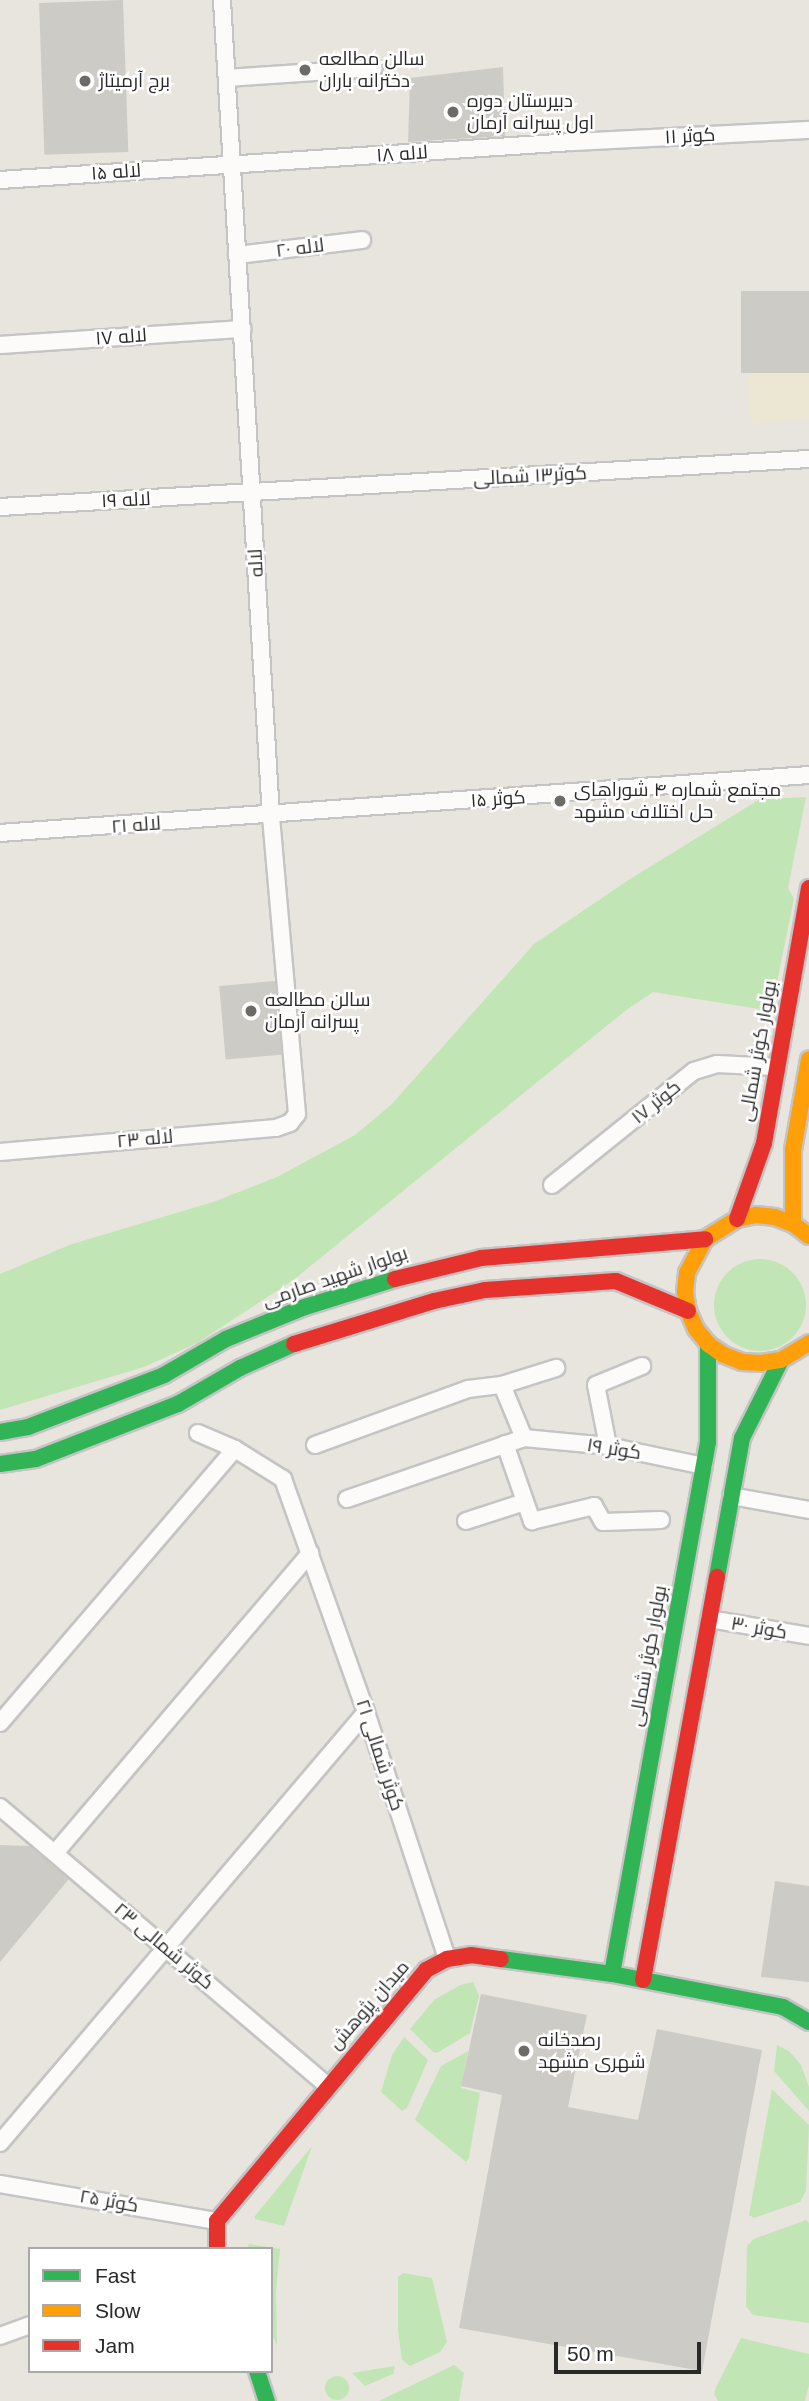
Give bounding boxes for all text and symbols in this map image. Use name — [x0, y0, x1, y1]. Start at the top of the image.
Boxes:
place label: سالن مطالعه دخترانه باران — [319, 48, 424, 92]
marker: سالن مطالعه دخترانه باران — [297, 62, 313, 78]
place label: برج آرمیتاژ — [99, 70, 170, 92]
marker: برج آرمیتاژ — [77, 73, 93, 89]
place label: دبیرستان دوره اول پسرانه آرمان — [467, 90, 594, 134]
marker: دبیرستان دوره اول پسرانه آرمان — [445, 104, 461, 120]
street label: کوثر ۱۱ — [664, 123, 716, 149]
street label: لاله ۱۸ — [376, 141, 428, 167]
street label: لاله ۱۵ — [90, 159, 142, 185]
street label: لاله ۲۰ — [275, 234, 325, 262]
street label: لاله ۱۷ — [95, 324, 147, 350]
street label: کوثر۱۳ شمالی — [473, 462, 587, 490]
street label: لاله ۱۹ — [101, 487, 151, 513]
street label: لاله — [244, 548, 268, 578]
place label: مجتمع شماره ۴ شوراهای حل اختلاف مشهد — [574, 779, 781, 823]
street label: کوثر ۱۵ — [470, 786, 526, 812]
marker: مجتمع شماره ۴ شوراهای حل اختلاف مشهد — [552, 793, 568, 809]
street label: لاله ۲۱ — [110, 812, 162, 838]
street label: بولوار کوثر شمالی — [734, 979, 782, 1123]
place label: سالن مطالعه پسرانه آرمان — [265, 989, 370, 1033]
marker: سالن مطالعه پسرانه آرمان — [243, 1003, 259, 1019]
street label: کوثر ۱۷ — [627, 1075, 685, 1129]
street label: لاله ۲۳ — [116, 1125, 174, 1153]
street label: بولوار شهید صارمی — [259, 1241, 411, 1313]
street label: کوثر ۱۹ — [585, 1433, 643, 1465]
street label: بولوار کوثر شمالی — [624, 1584, 672, 1728]
street label: کوثر ۳۰ — [729, 1612, 789, 1644]
street label: کوثر شمالی ۲۱ — [351, 1696, 409, 1814]
street label: کوثر شمالی ۲۳ — [109, 1898, 219, 1994]
street label: میدان پژوهش — [324, 1956, 414, 2054]
place label: رصدخانه شهری مشهد — [538, 2029, 645, 2073]
marker: رصدخانه شهری مشهد — [516, 2043, 532, 2059]
street label: کوثر ۲۵ — [78, 2185, 140, 2217]
legend — [28, 2247, 273, 2373]
text: Fast — [95, 2264, 136, 2287]
text: Slow — [95, 2299, 141, 2322]
scale bar — [557, 2328, 704, 2372]
text: Jam — [95, 2334, 135, 2357]
text: 50 m — [567, 2342, 614, 2365]

